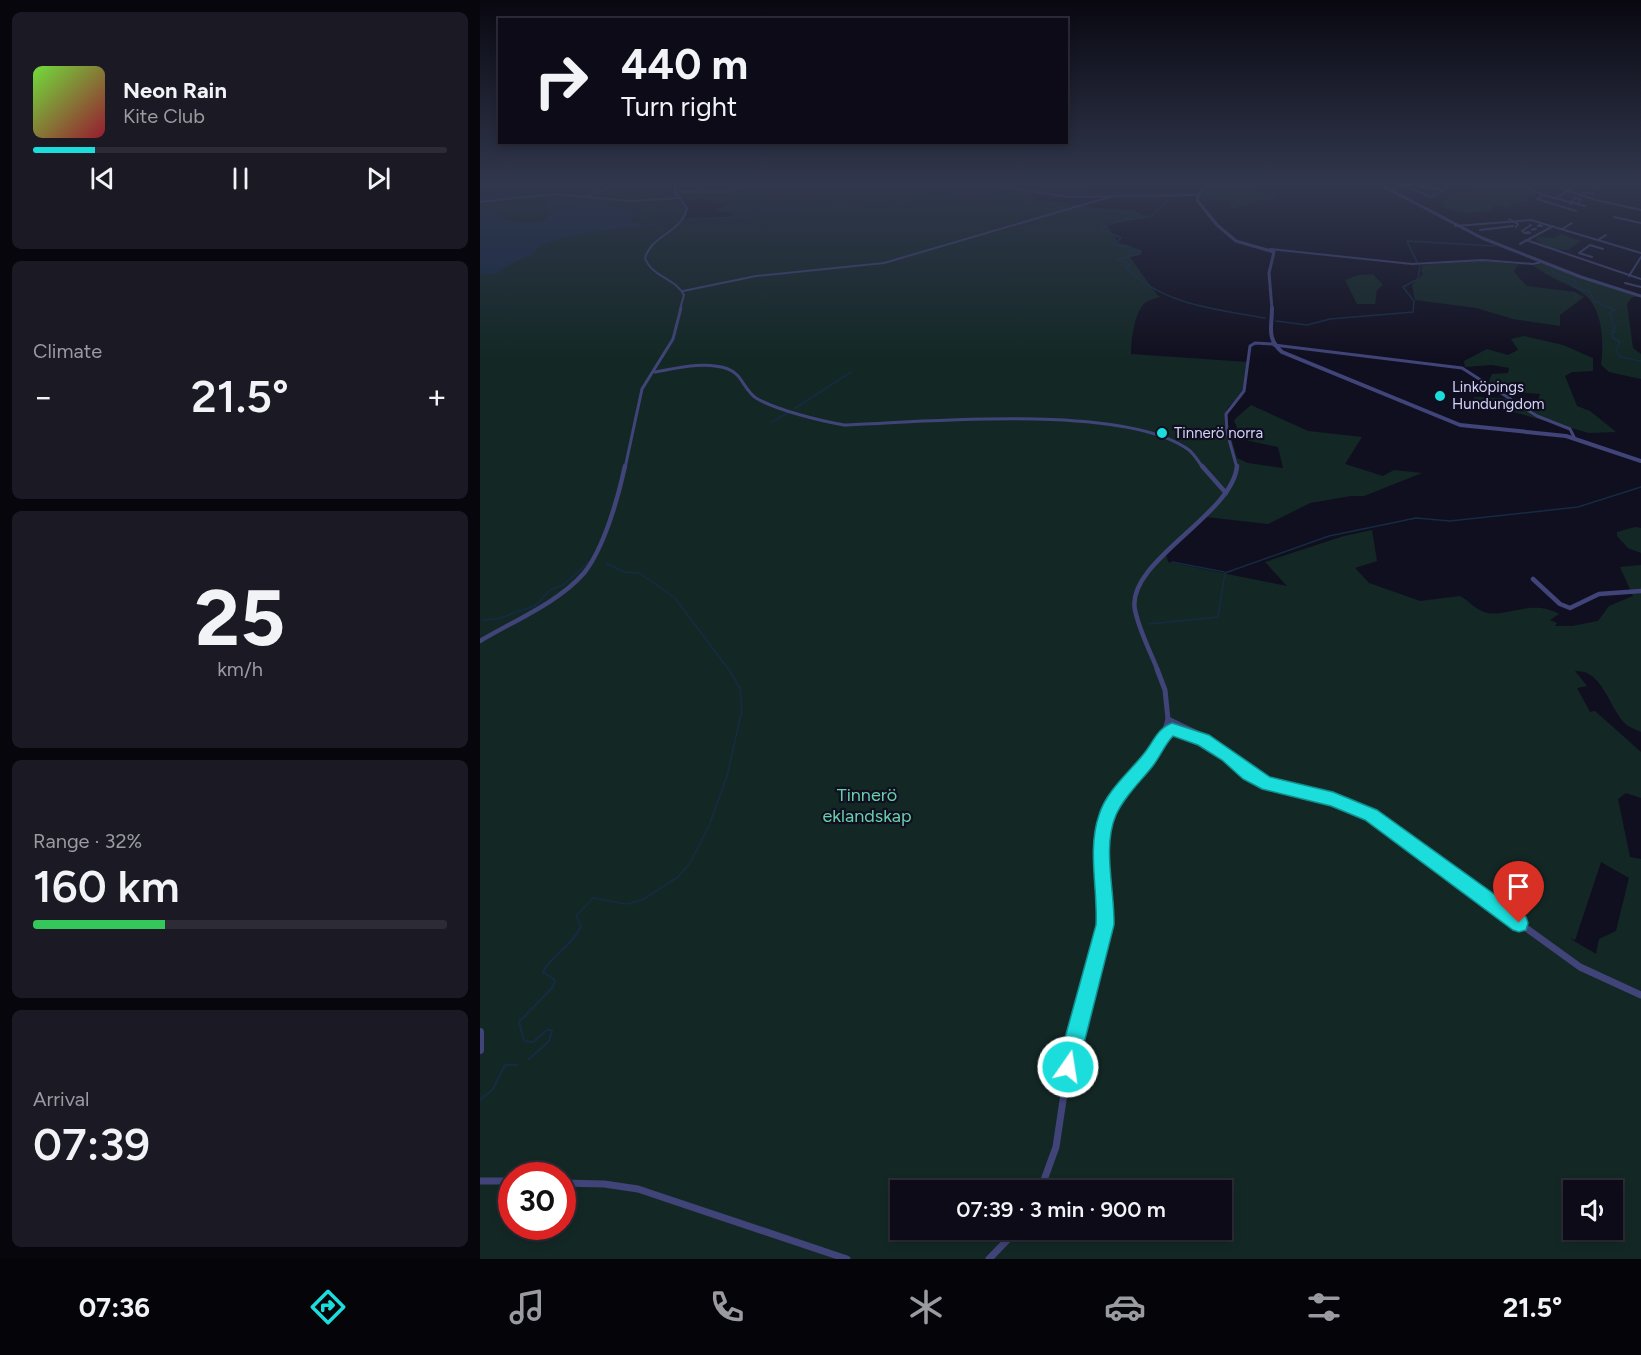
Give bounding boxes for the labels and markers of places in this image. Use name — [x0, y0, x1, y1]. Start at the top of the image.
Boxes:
place label: Linköpings Hundungdom — [1452, 378, 1545, 413]
marker: Linköpings Hundungdom — [1433, 389, 1447, 403]
place label: Tinnerö norra — [1174, 424, 1263, 442]
marker: Tinnerö norra — [1155, 426, 1169, 440]
pin — [1493, 861, 1544, 923]

